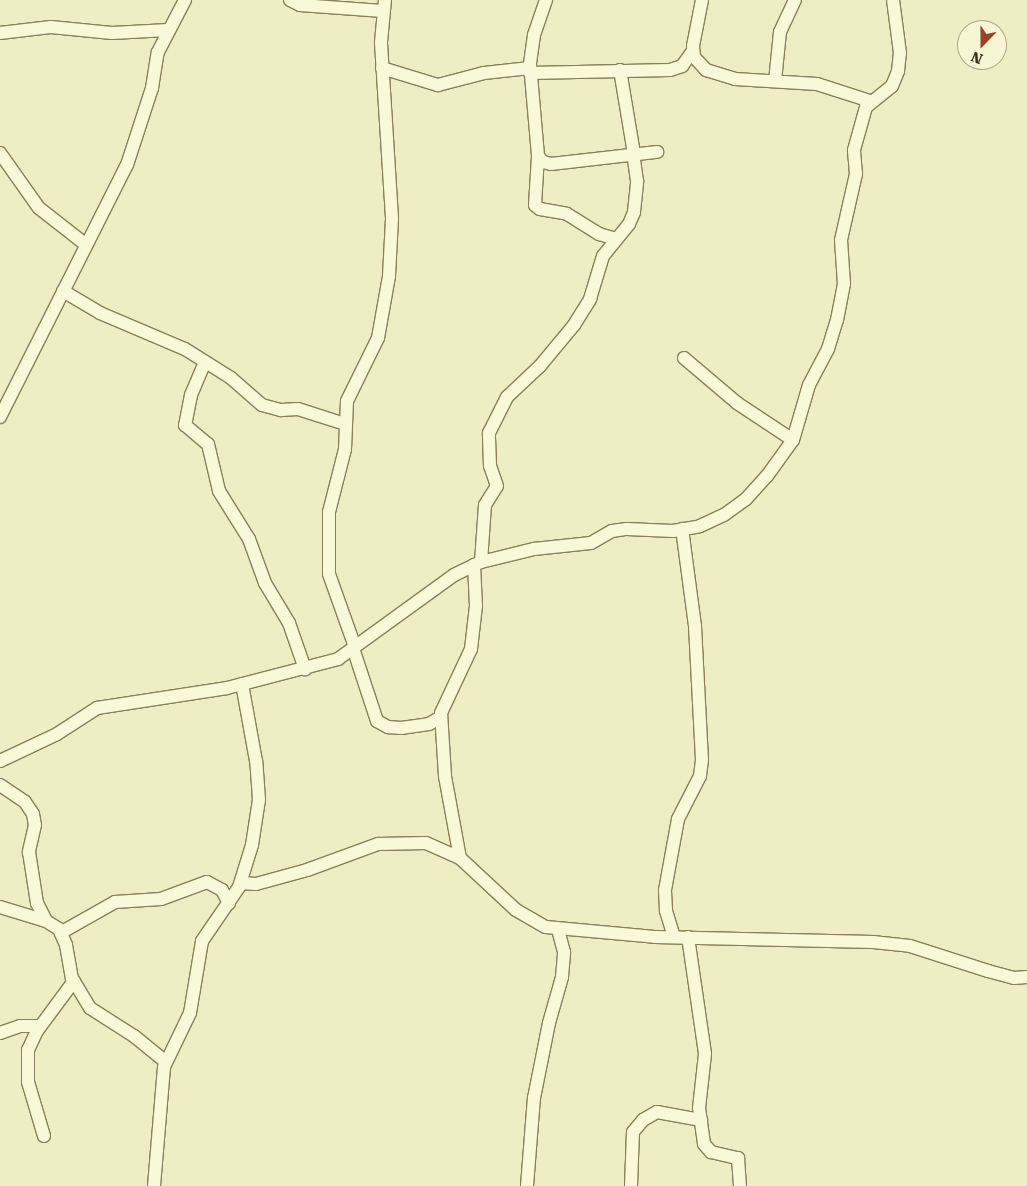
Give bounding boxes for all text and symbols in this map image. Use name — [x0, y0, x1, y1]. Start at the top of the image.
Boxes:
north arrow — [957, 20, 1007, 70]
text: N — [969, 49, 985, 67]

